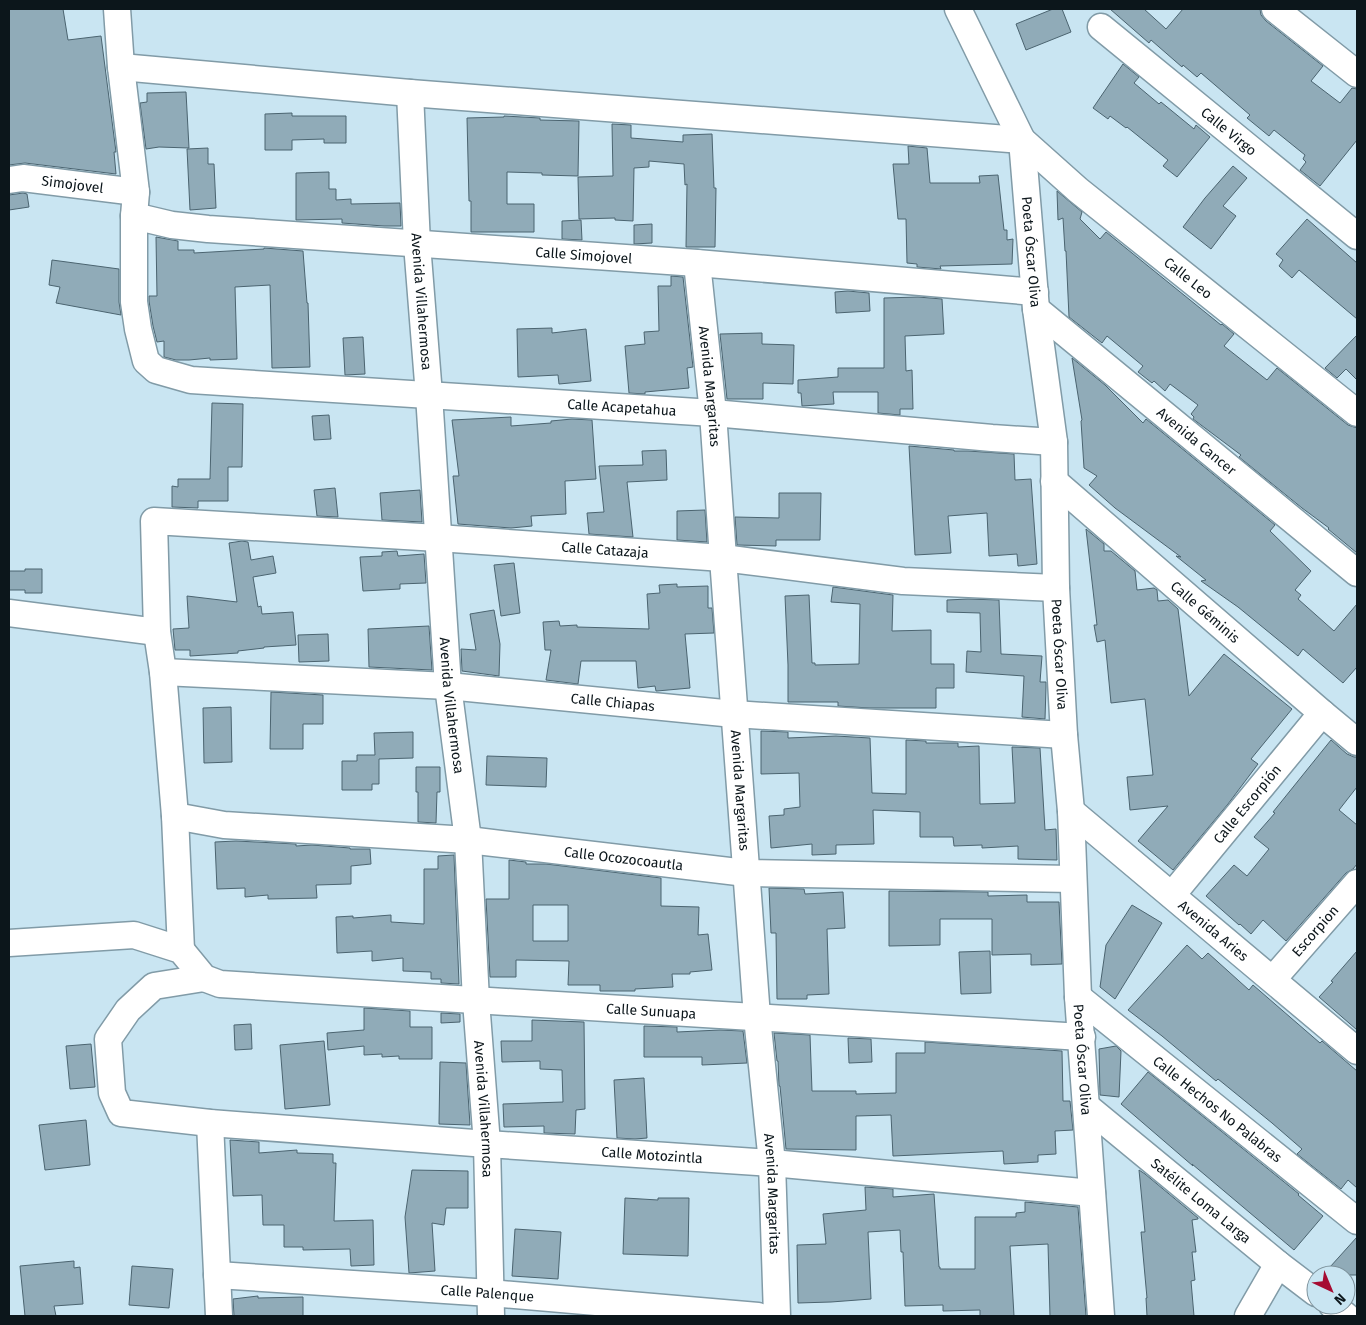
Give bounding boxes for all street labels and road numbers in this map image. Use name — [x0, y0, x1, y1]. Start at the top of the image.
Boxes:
street label: Calle Virgo — [1198, 104, 1260, 159]
street label: Simojovel — [40, 172, 104, 196]
street label: Poeta Óscar Oliva — [1018, 196, 1044, 308]
street label: Avenida Villahermosa — [408, 233, 435, 371]
street label: Calle Simojovel — [535, 243, 633, 267]
street label: Calle Leo — [1160, 254, 1216, 302]
street label: Avenida Margaritas — [695, 325, 724, 448]
street label: Calle Acapetahua — [567, 395, 677, 419]
street label: Avenida Cancer — [1154, 404, 1240, 479]
street label: Calle Catazaja — [561, 538, 649, 561]
street label: Calle Géminis — [1167, 577, 1244, 647]
street label: Poeta Óscar Oliva — [1048, 598, 1071, 710]
street label: Avenida Villahermosa — [436, 637, 468, 775]
street label: Calle Chiapas — [570, 690, 656, 715]
street label: Avenida Margaritas — [727, 729, 753, 852]
street label: Calle Escorpión — [1210, 761, 1285, 847]
street label: Calle Ocozocoautla — [563, 843, 684, 874]
street label: Avenida Aries — [1175, 896, 1252, 965]
street label: Escorpion — [1288, 902, 1342, 960]
street label: Calle Sunuapa — [606, 1000, 697, 1022]
street label: Poeta Óscar Oliva — [1070, 1003, 1095, 1116]
street label: Avenida Villahermosa — [471, 1040, 496, 1178]
street label: Calle Hechos No Palabras — [1150, 1052, 1286, 1166]
street label: Avenida Margaritas — [760, 1132, 783, 1255]
street label: Calle Motozintla — [601, 1143, 703, 1167]
street label: Satélite Loma Larga — [1148, 1155, 1255, 1247]
street label: Calle Palenque — [440, 1281, 535, 1305]

